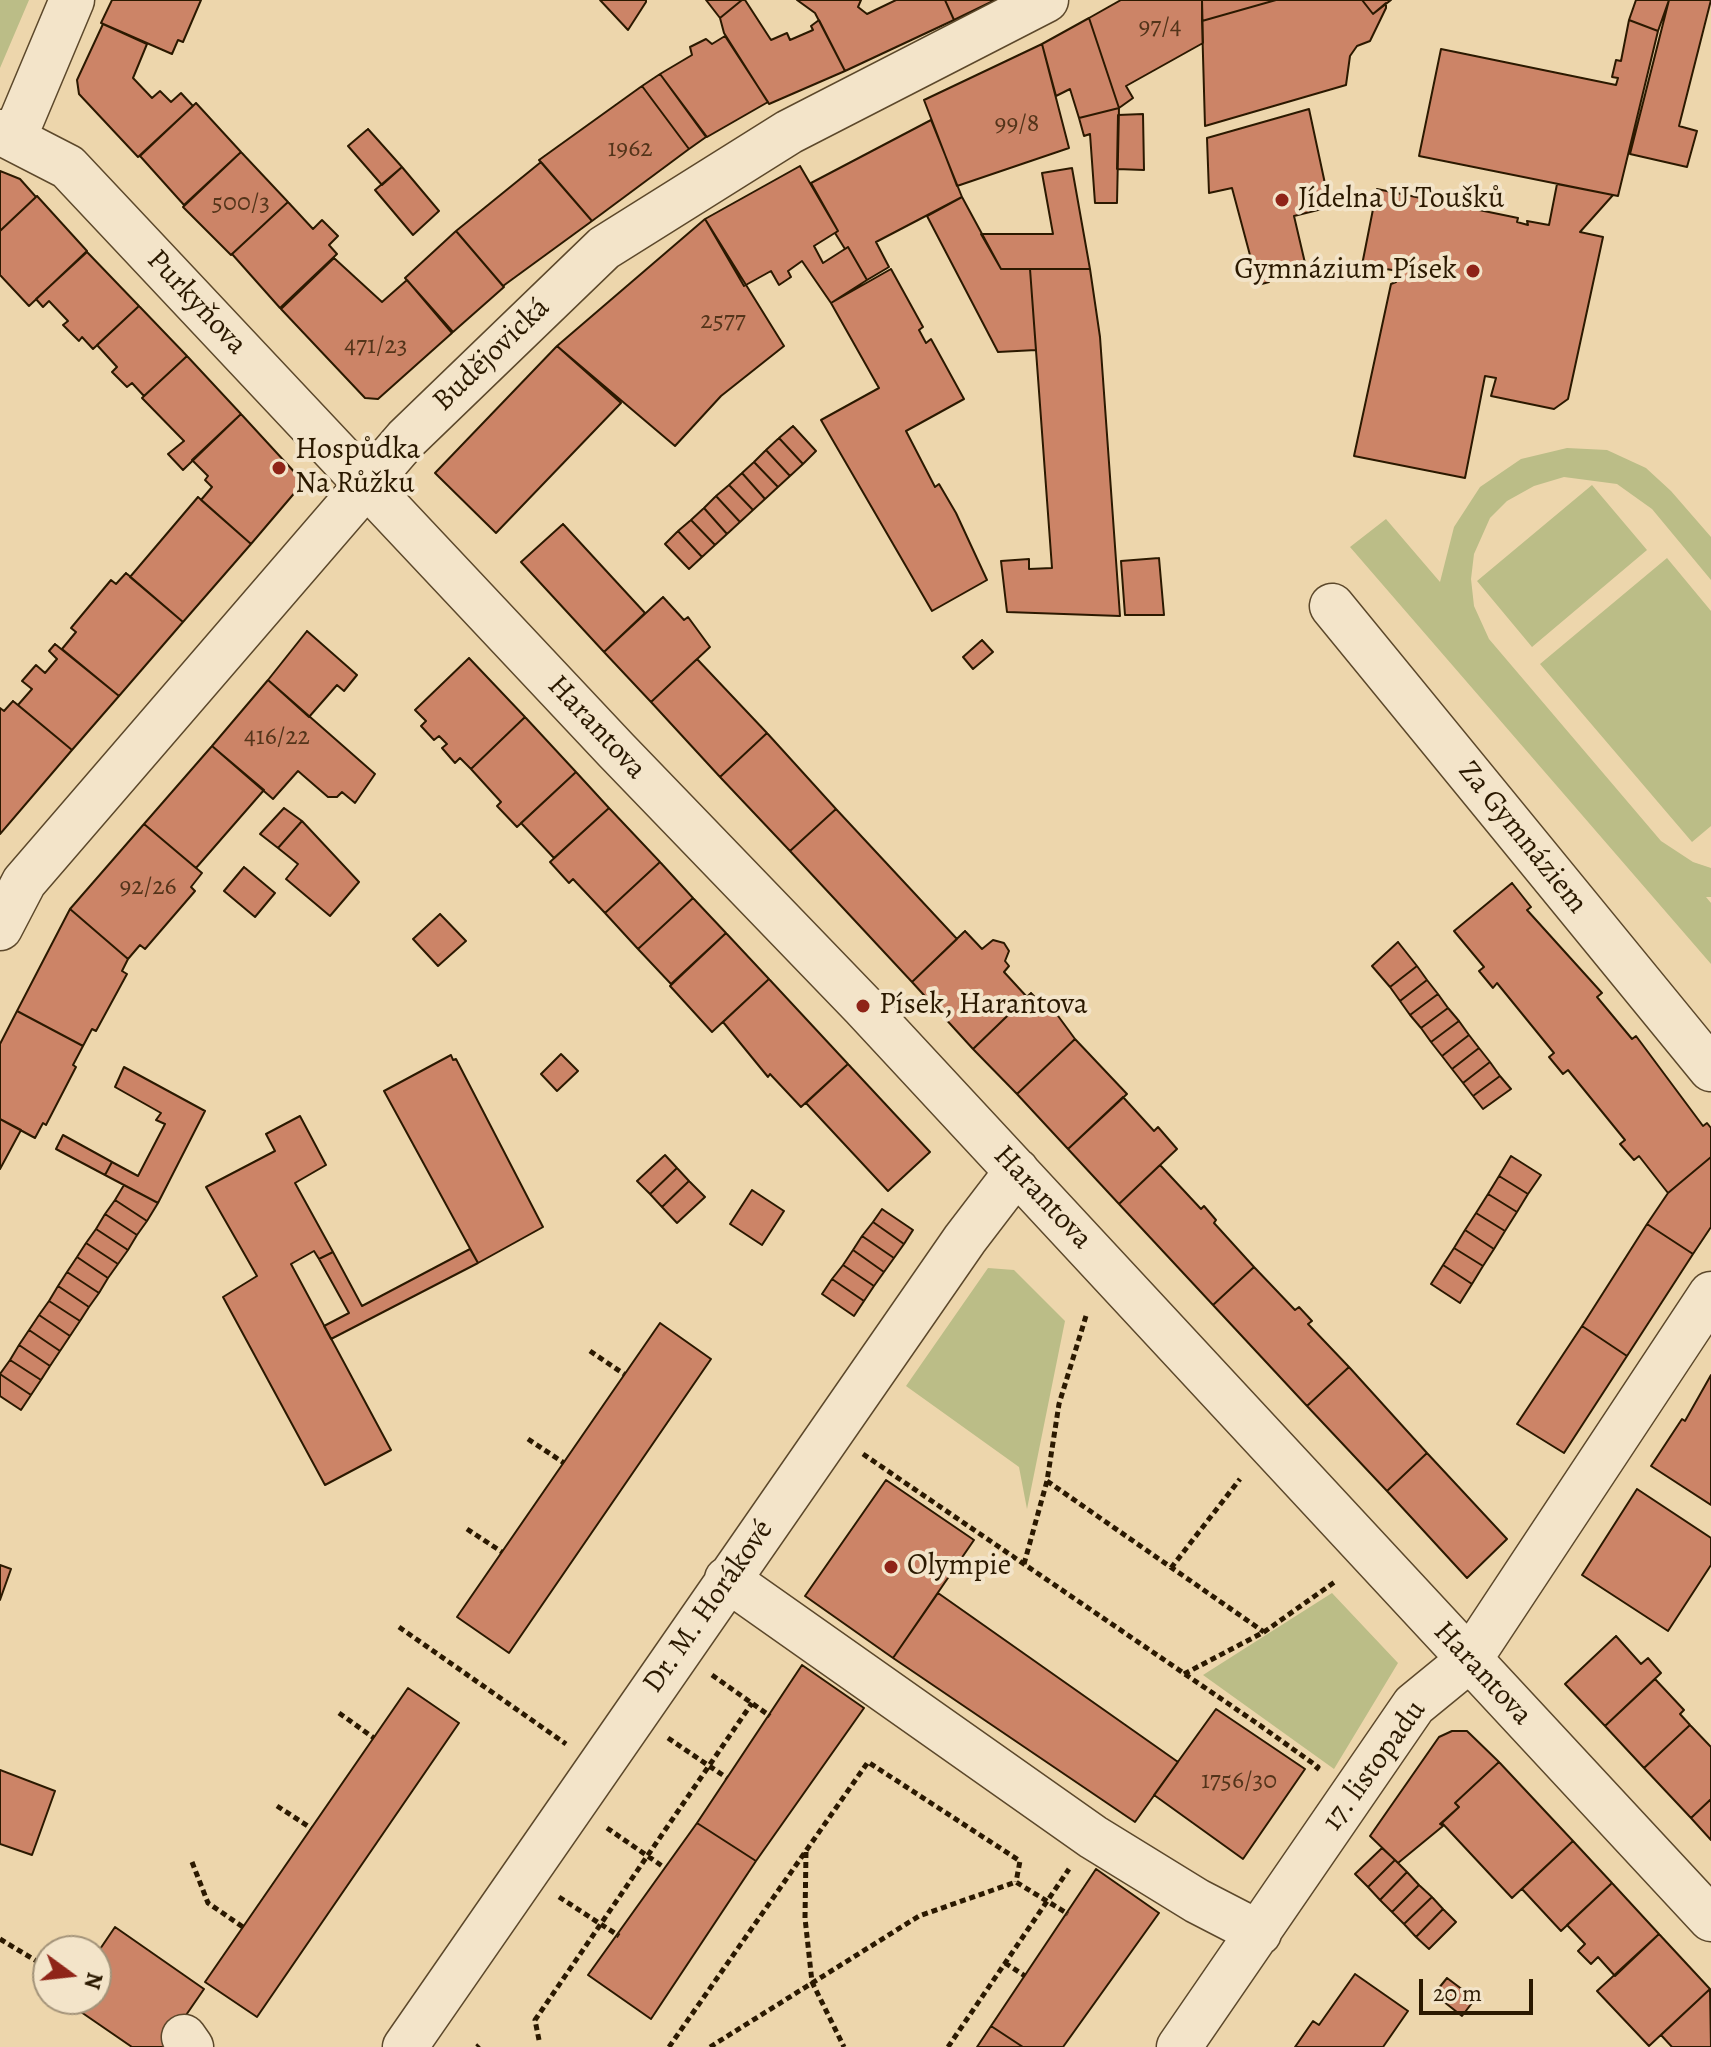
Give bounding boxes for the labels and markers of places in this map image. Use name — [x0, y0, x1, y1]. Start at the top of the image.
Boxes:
place label: Jídelna U Toušků — [1298, 182, 1504, 218]
marker: Jídelna U Toušků — [1273, 191, 1291, 209]
place label: Gymnázium Písek — [1234, 253, 1457, 289]
marker: Gymnázium Písek — [1464, 262, 1482, 280]
place label: Hospůdka Na Růžku — [295, 433, 420, 504]
marker: Hospůdka Na Růžku — [270, 459, 288, 477]
place label: Písek, Harantova — [879, 988, 1088, 1024]
marker: Písek, Harantova — [854, 997, 872, 1015]
place label: Olympie — [907, 1549, 1011, 1585]
marker: Olympie — [882, 1558, 900, 1576]

